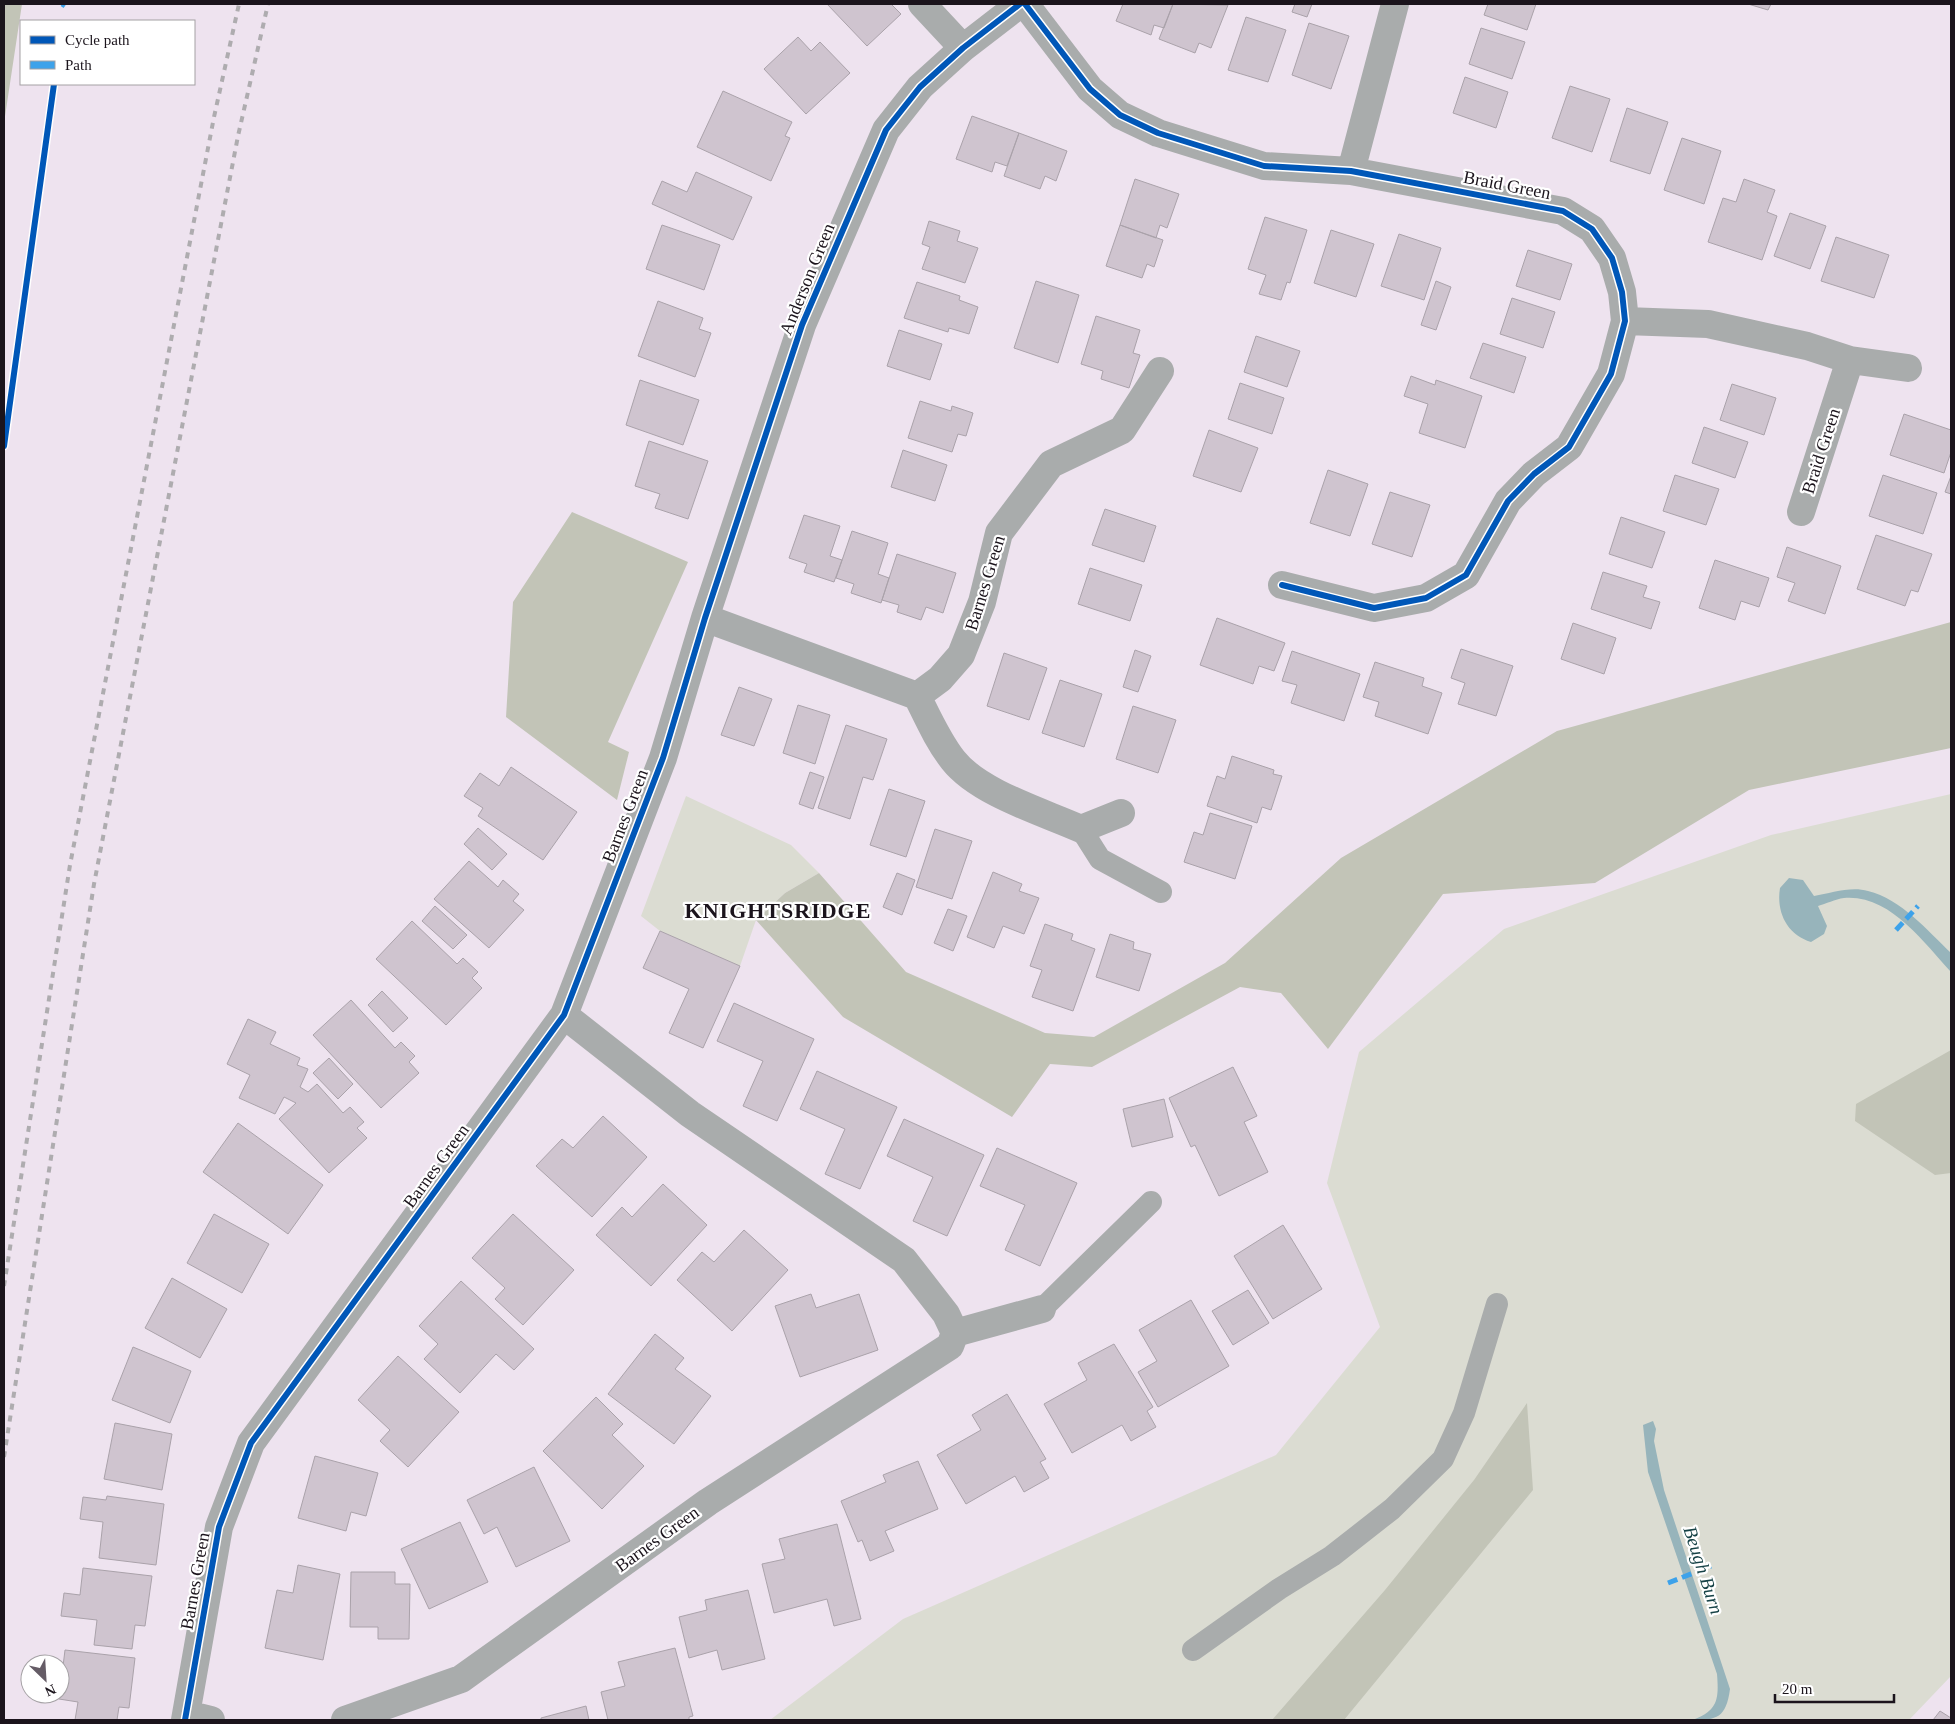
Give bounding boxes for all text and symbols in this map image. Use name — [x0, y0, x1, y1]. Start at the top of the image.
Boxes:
legend — [20, 20, 195, 85]
text: Cycle path — [65, 32, 130, 48]
text: Path — [65, 57, 92, 73]
street label: Braid Green — [1462, 167, 1552, 203]
street label: Anderson Green — [776, 220, 838, 338]
street label: Braid Green — [1798, 406, 1844, 496]
street label: Barnes Green — [961, 533, 1009, 633]
street label: Barnes Green — [598, 766, 652, 866]
district label: KNIGHTSRIDGE — [685, 898, 871, 923]
street label: Barnes Green — [399, 1120, 473, 1212]
street label: Barnes Green — [611, 1502, 703, 1576]
water label: Beugh Burn — [1679, 1523, 1728, 1617]
street label: Barnes Green — [177, 1531, 213, 1631]
north arrow — [20, 1654, 70, 1704]
scale bar — [1775, 1672, 1894, 1704]
text: N — [43, 1681, 58, 1699]
text: 20 m — [1782, 1681, 1813, 1697]

